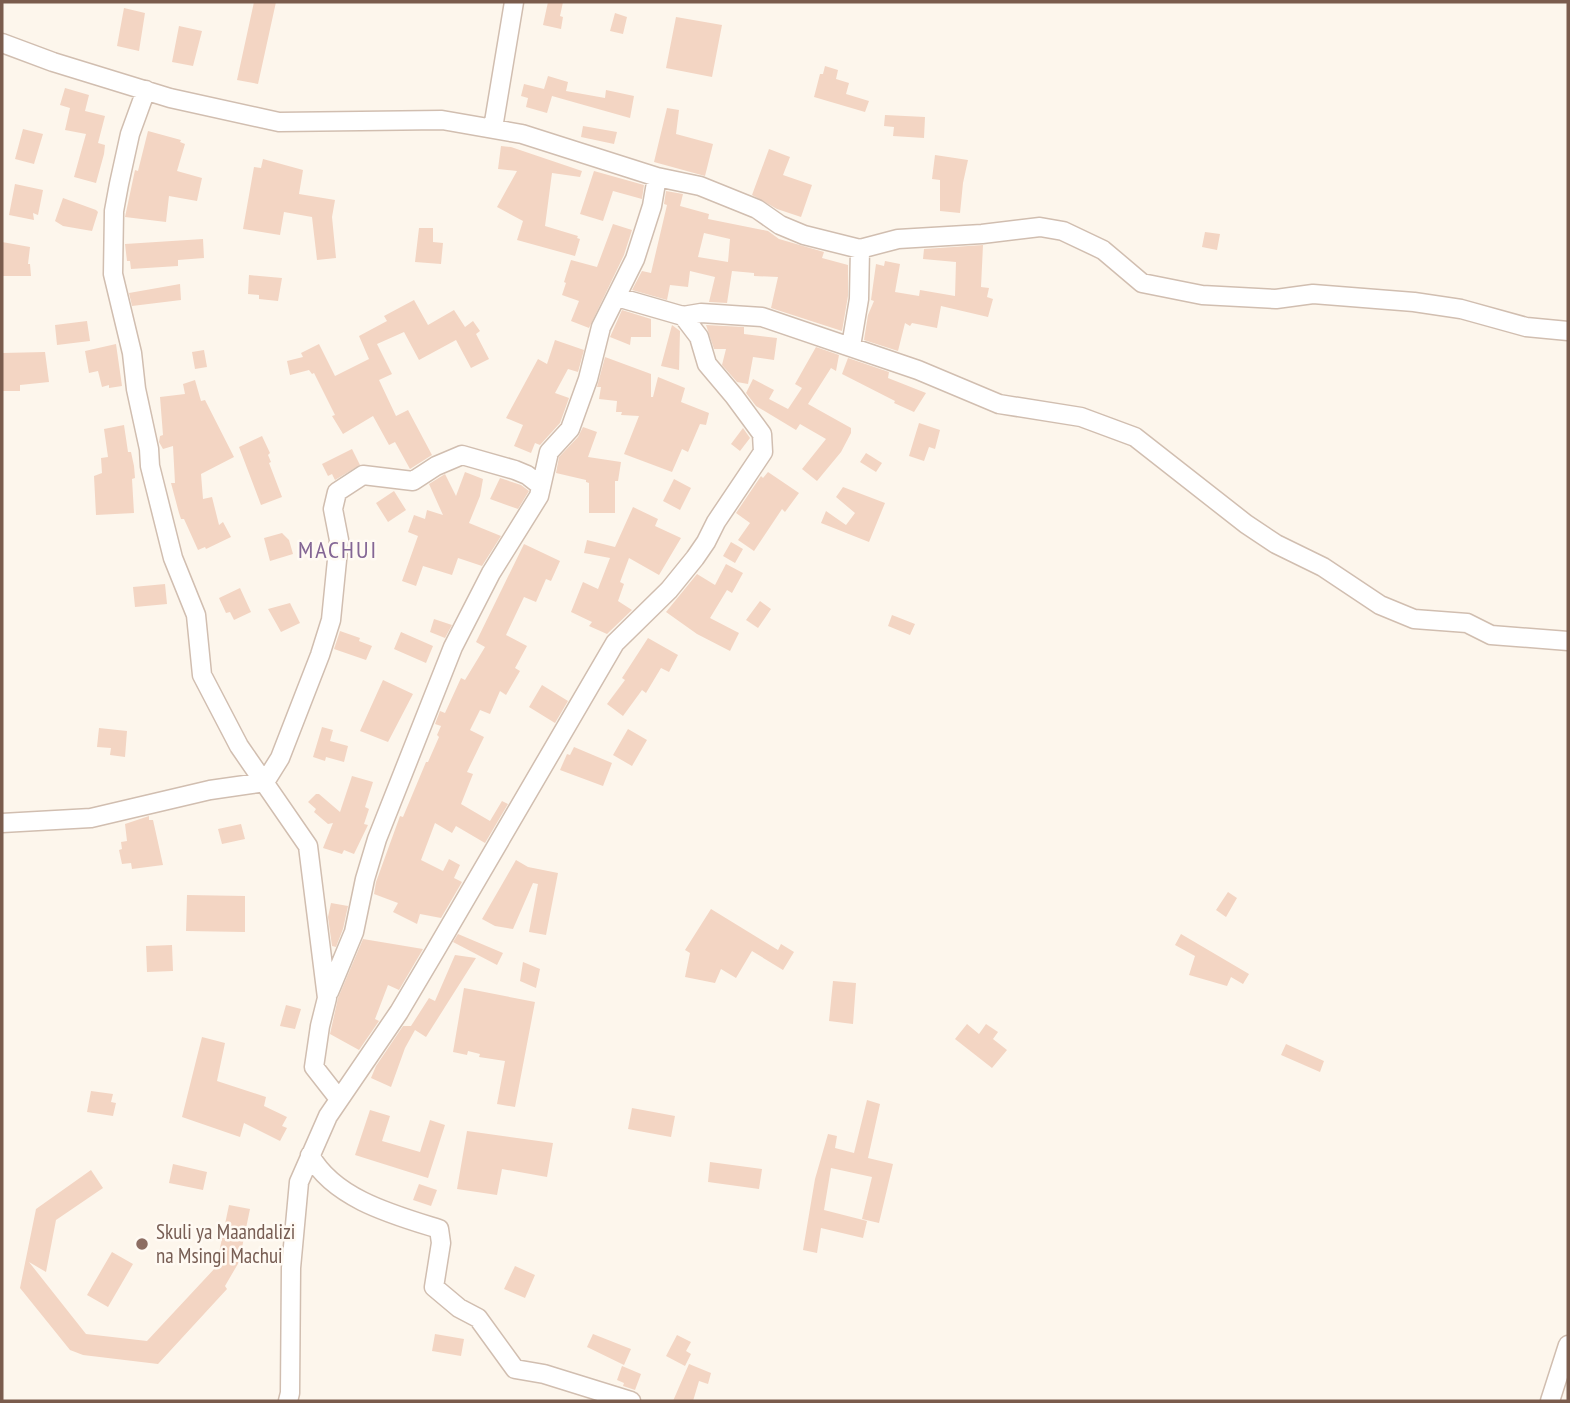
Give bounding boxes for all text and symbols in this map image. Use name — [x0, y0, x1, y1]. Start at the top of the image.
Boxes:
district label: MACHUI — [298, 534, 378, 565]
place label: Skuli ya Maandalizi na Msingi Machui — [156, 1218, 295, 1269]
marker: Skuli ya Maandalizi na Msingi Machui — [134, 1236, 150, 1252]

